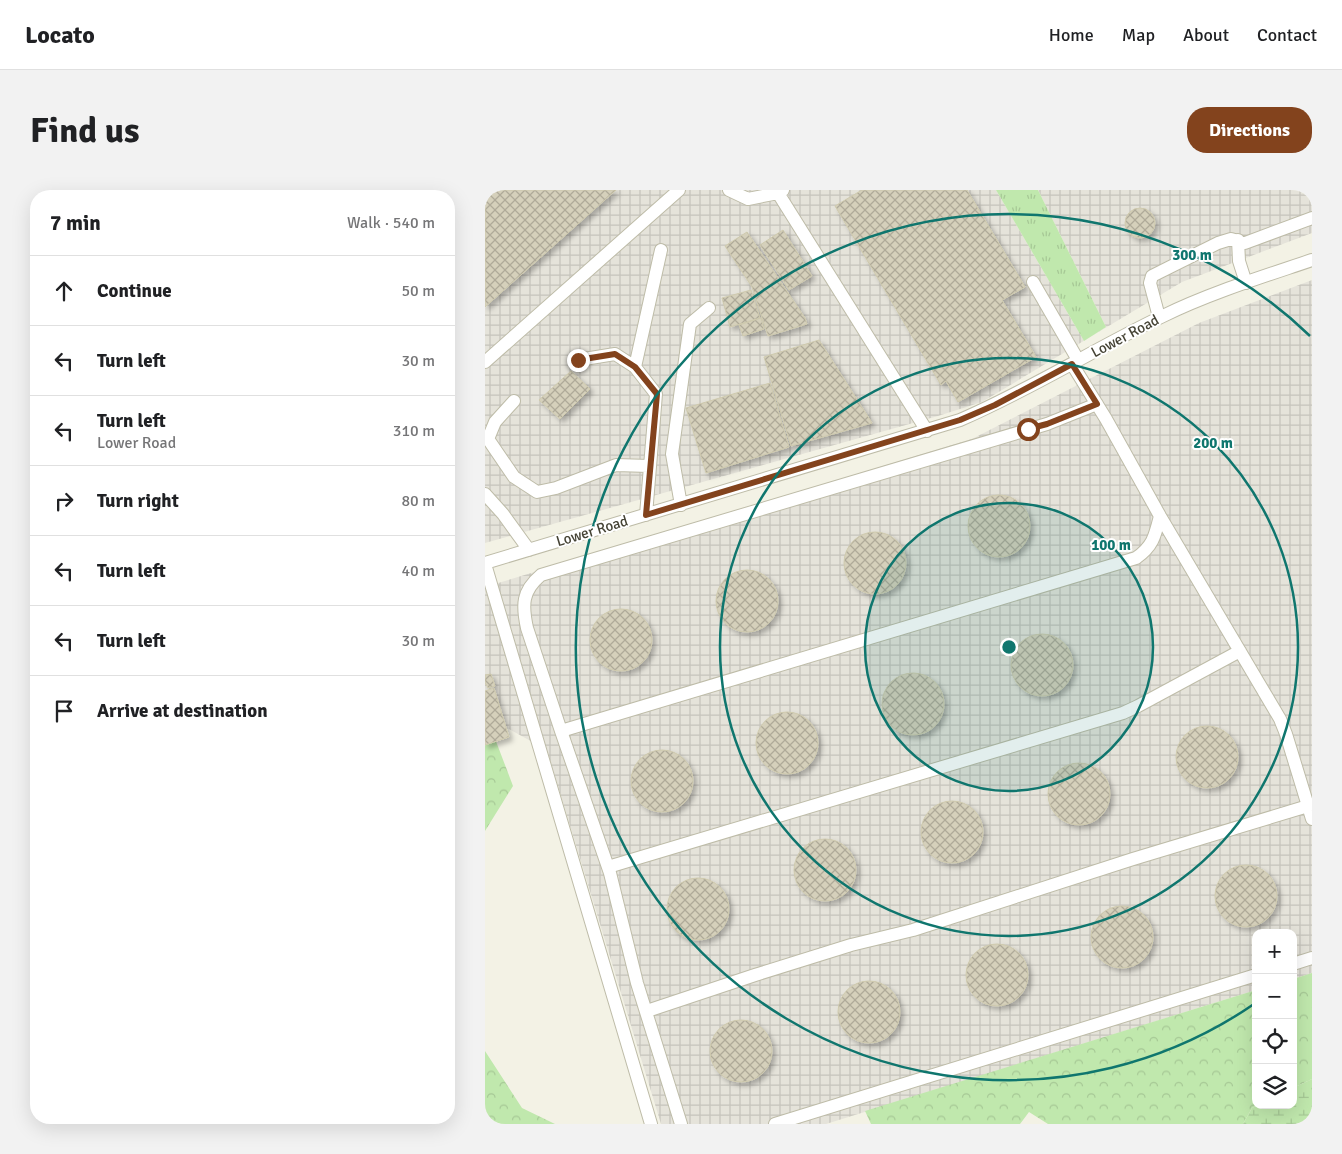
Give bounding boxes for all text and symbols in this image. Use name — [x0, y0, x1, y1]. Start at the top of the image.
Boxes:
text: Locato — [25, 20, 95, 50]
text: Home — [1049, 24, 1094, 46]
text: Map — [1122, 24, 1155, 46]
text: About — [1183, 24, 1229, 46]
text: Contact — [1257, 24, 1317, 46]
button: Directions — [1187, 107, 1312, 153]
text: Find us — [30, 109, 140, 152]
text: 7 min — [50, 210, 101, 236]
text: Walk · 540 m — [347, 213, 435, 233]
text: 300 m — [1172, 246, 1212, 264]
icon: ahead — [50, 277, 78, 305]
text: Continue — [97, 279, 172, 303]
text: 50 m — [401, 281, 435, 301]
street label: Lower Road — [1088, 311, 1162, 361]
icon: left — [50, 347, 78, 375]
text: Turn left — [97, 349, 166, 373]
route end — [567, 349, 590, 372]
text: 30 m — [401, 351, 435, 371]
text: Turn left — [97, 409, 166, 433]
icon: left — [50, 417, 78, 445]
route start — [1017, 418, 1040, 441]
text: 310 m — [393, 421, 435, 441]
text: Lower Road — [97, 433, 176, 453]
text: 200 m — [1193, 434, 1233, 452]
icon: right — [50, 487, 78, 515]
text: Turn right — [97, 489, 179, 513]
text: 80 m — [401, 491, 435, 511]
street label: Lower Road — [554, 512, 630, 550]
text: 100 m — [1091, 536, 1131, 554]
icon: left — [50, 557, 78, 585]
text: Turn left — [97, 559, 166, 583]
text: 40 m — [401, 561, 435, 581]
icon: left — [50, 627, 78, 655]
text: Turn left — [97, 629, 166, 653]
text: 30 m — [401, 631, 435, 651]
centre of rings — [1000, 638, 1018, 656]
icon: arrive — [50, 697, 78, 725]
text: Arrive at destination — [97, 699, 268, 723]
map controls — [1252, 929, 1297, 1109]
button: + — [1252, 929, 1297, 974]
button: − — [1252, 974, 1297, 1019]
button: locate — [1252, 1019, 1297, 1064]
button: layers — [1252, 1064, 1297, 1109]

